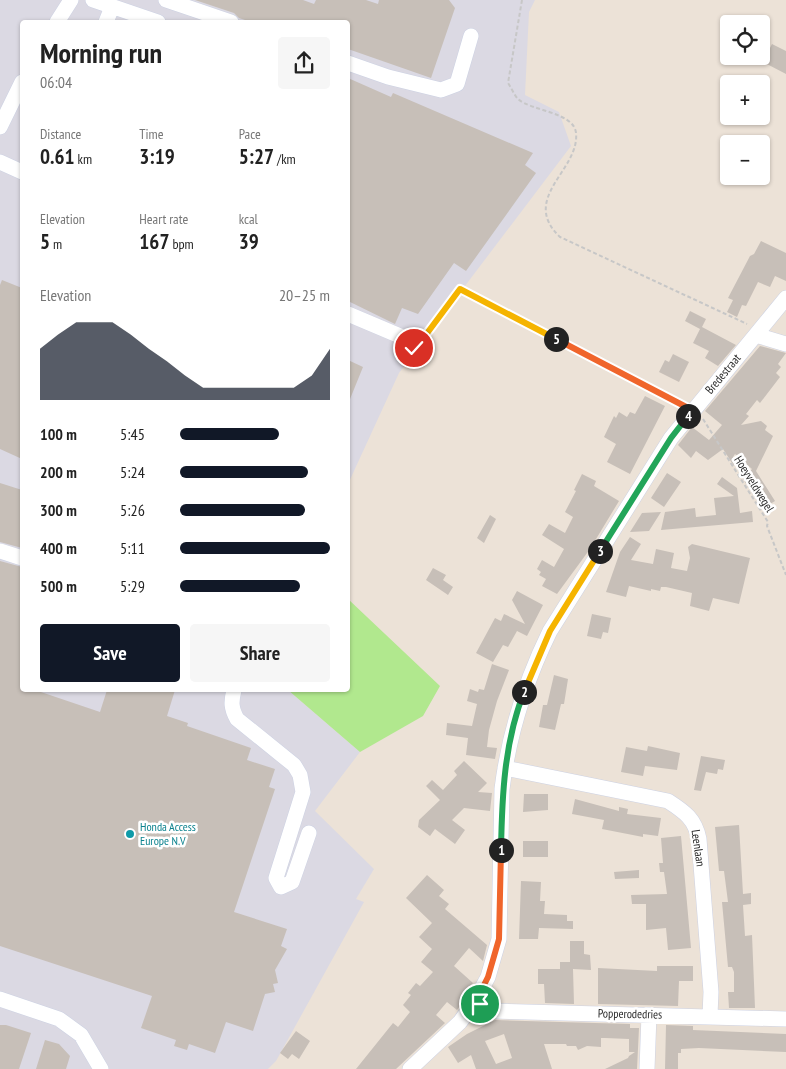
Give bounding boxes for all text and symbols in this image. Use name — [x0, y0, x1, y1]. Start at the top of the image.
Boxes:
map controls — [720, 15, 770, 185]
button: locate — [720, 15, 770, 65]
text: Morning run — [40, 34, 162, 71]
button: share — [278, 37, 330, 89]
text: 06:04 — [40, 72, 72, 92]
button: + — [720, 75, 770, 125]
text: Distance — [40, 125, 81, 143]
text: Time — [139, 125, 164, 143]
text: Pace — [239, 125, 261, 143]
button: − — [720, 135, 770, 185]
text: 0.61 — [40, 143, 75, 170]
text: 3:19 — [139, 143, 175, 170]
text: 5:27 — [239, 143, 274, 170]
text: km — [75, 150, 92, 168]
text: /km — [274, 150, 296, 168]
text: Elevation — [40, 210, 85, 228]
text: Heart rate — [139, 210, 188, 228]
text: kcal — [239, 210, 258, 228]
text: 5 — [40, 228, 50, 255]
text: 167 — [139, 228, 169, 255]
text: 39 — [239, 228, 259, 255]
text: m — [50, 235, 62, 253]
text: bpm — [169, 235, 194, 253]
text: Elevation — [40, 285, 91, 305]
text: 20–25 m — [279, 285, 330, 305]
pin: 5 — [544, 326, 568, 352]
pin — [393, 327, 435, 369]
text: 5 — [553, 330, 560, 348]
icon: check — [400, 334, 428, 362]
street label: Bredestraat — [702, 350, 744, 397]
pin: 4 — [676, 404, 700, 428]
text: 4 — [685, 407, 692, 425]
text: 100 m — [40, 424, 77, 444]
text: 5:45 — [120, 424, 145, 444]
street label: Hoeyveldwegel — [731, 453, 778, 515]
text: 200 m — [40, 462, 77, 482]
text: 5:24 — [120, 462, 145, 482]
text: 300 m — [40, 500, 77, 520]
text: 5:26 — [120, 500, 145, 520]
text: 400 m — [40, 538, 77, 558]
text: 5:11 — [120, 538, 145, 558]
pin: 3 — [588, 538, 612, 564]
text: 3 — [597, 542, 604, 560]
text: 500 m — [40, 576, 77, 596]
text: 5:29 — [120, 576, 145, 596]
button: Save — [40, 624, 180, 682]
button: Share — [190, 624, 330, 682]
pin: 2 — [512, 680, 536, 704]
text: 2 — [521, 683, 528, 701]
place label: Honda Access Europe N.V — [140, 819, 196, 848]
marker: Honda Access Europe N.V — [124, 828, 136, 840]
street label: Leenlaan — [688, 828, 709, 867]
pin: 1 — [488, 838, 514, 862]
text: 1 — [498, 841, 505, 859]
pin — [459, 983, 501, 1025]
icon: arrive — [466, 990, 494, 1018]
street label: Popperodedries — [598, 1005, 662, 1022]

